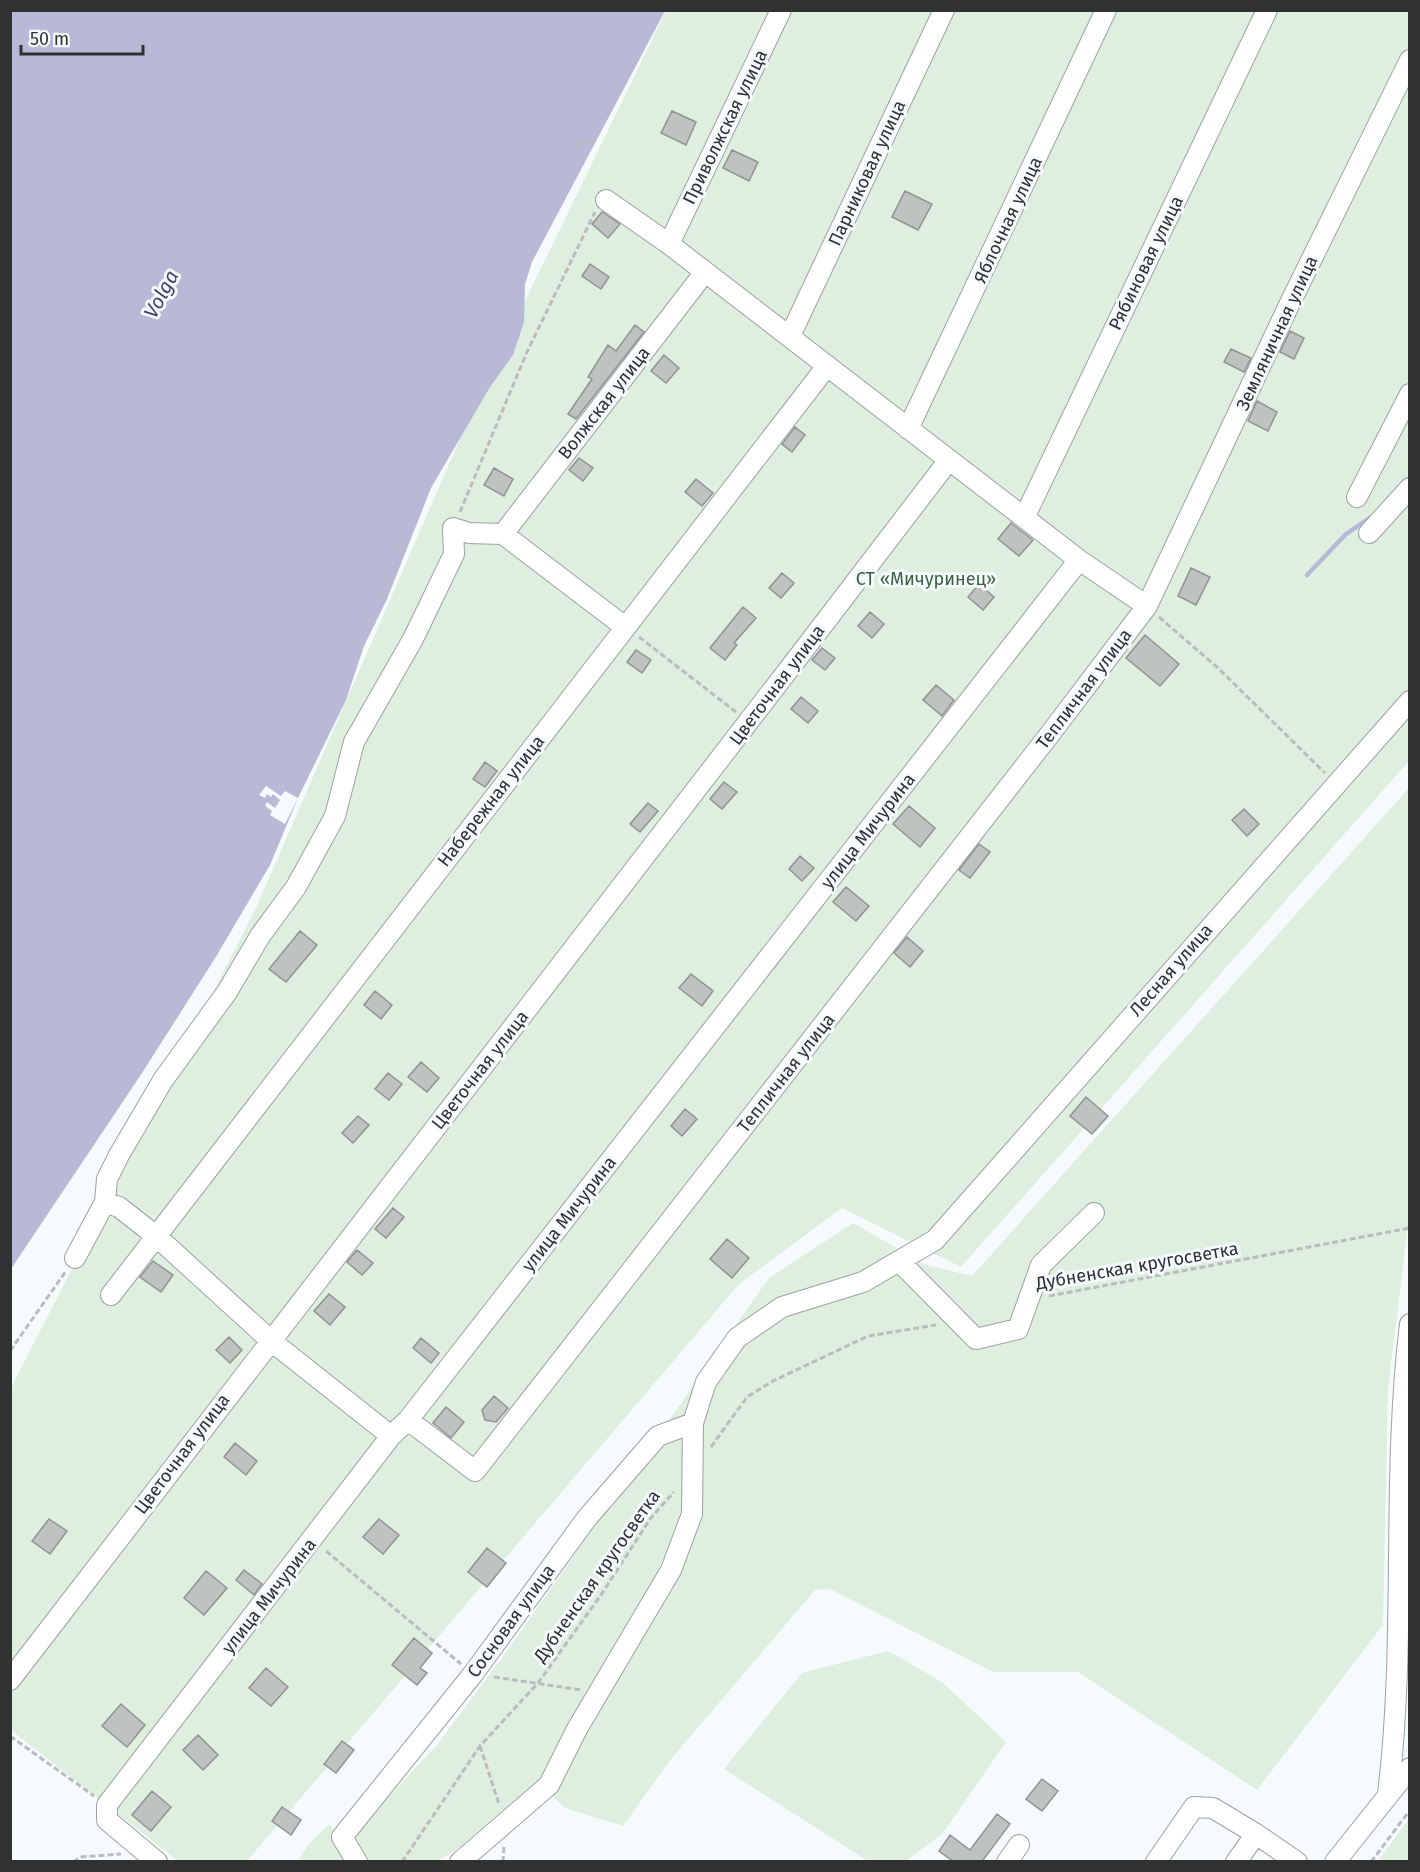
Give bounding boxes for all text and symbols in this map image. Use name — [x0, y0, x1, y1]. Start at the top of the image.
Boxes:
scale bar — [21, 18, 142, 56]
text: 50 m — [30, 28, 69, 50]
street label: Приволжская улица — [678, 46, 772, 208]
street label: Парниковая улица — [824, 97, 910, 249]
street label: Яблочная улица — [969, 153, 1047, 287]
street label: Рябиновая улица — [1104, 192, 1188, 334]
street label: Земляничная улица — [1231, 252, 1323, 414]
water label: Volga — [139, 266, 183, 322]
street label: Волжская улица — [553, 342, 655, 464]
park label: СТ «Мичуринец» — [856, 568, 996, 590]
street label: Цветочная улица — [725, 621, 829, 749]
street label: Тепличная улица — [1032, 624, 1136, 754]
street label: Набережная улица — [433, 731, 549, 871]
street label: улица Мичурина — [816, 769, 920, 893]
street label: Лесная улица — [1125, 919, 1217, 1021]
street label: Цветочная улица — [427, 1006, 533, 1134]
street label: Тепличная улица — [733, 1009, 839, 1137]
street label: улица Мичурина — [517, 1152, 621, 1276]
street label: Дубненская кругосветка — [1033, 1237, 1240, 1295]
street label: Цветочная улица — [130, 1390, 234, 1518]
street label: Дубненская кругосветка — [529, 1486, 665, 1667]
street label: улица Мичурина — [217, 1534, 321, 1658]
street label: Сосновая улица — [463, 1560, 559, 1682]

